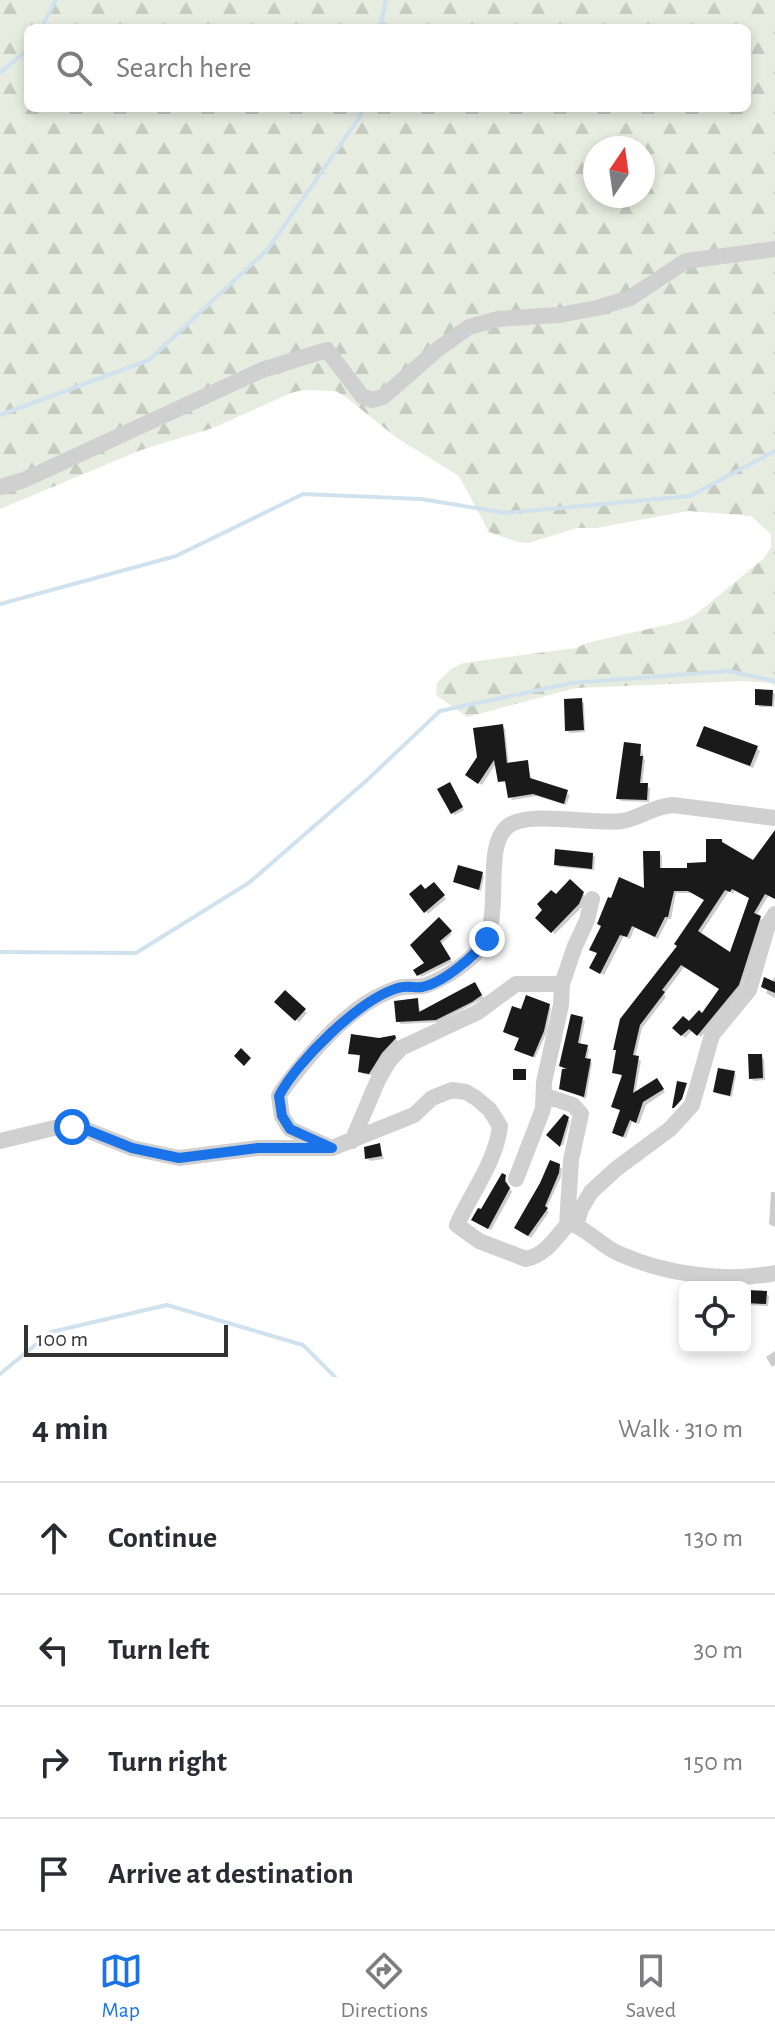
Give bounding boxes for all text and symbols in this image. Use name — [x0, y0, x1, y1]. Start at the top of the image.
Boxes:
search box — [24, 24, 751, 112]
icon: search — [52, 46, 96, 90]
text: Search here — [116, 53, 252, 83]
north arrow — [583, 136, 655, 208]
route end — [469, 921, 505, 957]
route start — [54, 1109, 90, 1145]
map controls — [679, 1281, 751, 1353]
button: locate — [679, 1281, 751, 1353]
scale bar — [24, 1321, 228, 1357]
text: 100 m — [36, 1328, 88, 1350]
text: 4 min — [32, 1412, 109, 1446]
text: Walk · 310 m — [618, 1416, 743, 1442]
icon: ahead — [32, 1516, 76, 1560]
text: Continue — [108, 1523, 217, 1553]
text: 130 m — [685, 1525, 743, 1551]
icon: left — [32, 1628, 76, 1672]
text: Turn left — [108, 1635, 209, 1665]
text: 30 m — [693, 1637, 743, 1663]
icon: right — [32, 1740, 76, 1784]
text: Turn right — [108, 1747, 227, 1777]
text: 150 m — [684, 1749, 743, 1775]
icon: arrive — [32, 1852, 76, 1896]
text: Arrive at destination — [108, 1859, 354, 1889]
tab: Map — [99, 1949, 143, 2023]
tab: Directions — [340, 1949, 428, 2023]
tab: Saved — [626, 1949, 676, 2023]

